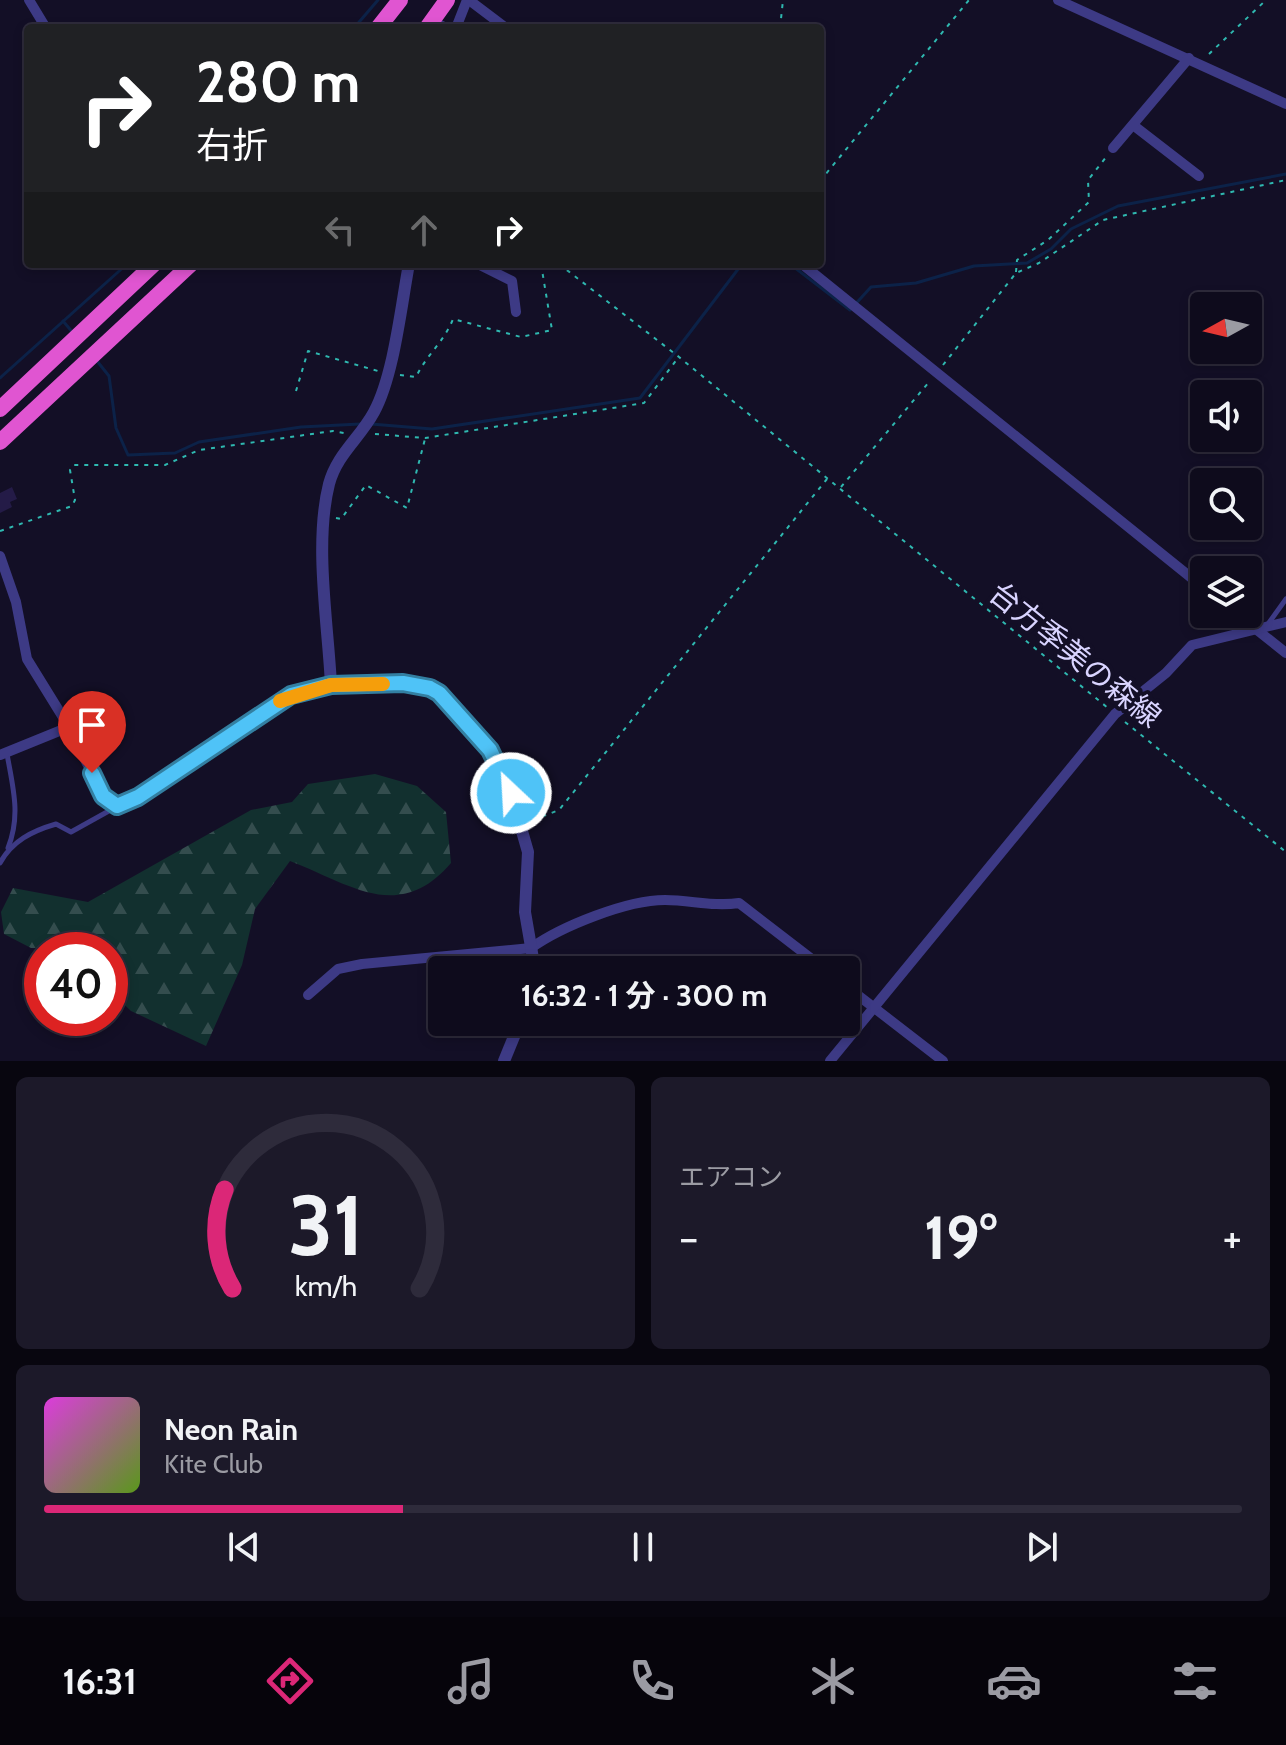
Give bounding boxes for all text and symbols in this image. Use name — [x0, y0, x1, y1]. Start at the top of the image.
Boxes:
text: 280 m — [196, 48, 360, 116]
icon: right — [64, 56, 168, 160]
text: 右折 — [196, 123, 268, 167]
icon: left — [318, 208, 362, 252]
icon: ahead — [402, 208, 446, 252]
icon: right — [486, 208, 530, 252]
north arrow — [1190, 292, 1262, 364]
map controls — [1190, 292, 1262, 628]
button: sound — [1190, 380, 1262, 452]
button: search — [1190, 468, 1262, 540]
button: layers — [1190, 556, 1262, 628]
street label: 台方季美の森線 — [982, 574, 1169, 735]
pin — [58, 691, 126, 773]
icon: arrive — [70, 703, 114, 747]
position arrow — [469, 751, 553, 835]
speed limit sign: 40 — [24, 932, 128, 1036]
text: 16:32 · 1 分 · 300 m — [521, 977, 767, 1014]
text: エアコン — [679, 1161, 783, 1193]
text: 31 — [288, 1175, 363, 1276]
text: 19° — [924, 1201, 997, 1274]
text: − — [679, 1211, 698, 1264]
text: + — [1223, 1211, 1242, 1264]
text: km/h — [294, 1268, 357, 1303]
text: Neon Rain — [164, 1411, 298, 1448]
text: Kite Club — [164, 1448, 263, 1480]
icon: previous — [222, 1525, 266, 1569]
icon: pause — [621, 1525, 665, 1569]
icon: next — [1020, 1525, 1064, 1569]
icon: directions — [262, 1653, 318, 1709]
icon: music — [443, 1653, 499, 1709]
icon: phone — [624, 1653, 680, 1709]
icon: climate — [805, 1653, 861, 1709]
icon: car — [986, 1653, 1042, 1709]
icon: filters — [1167, 1653, 1223, 1709]
text: 16:31 — [63, 1659, 137, 1703]

